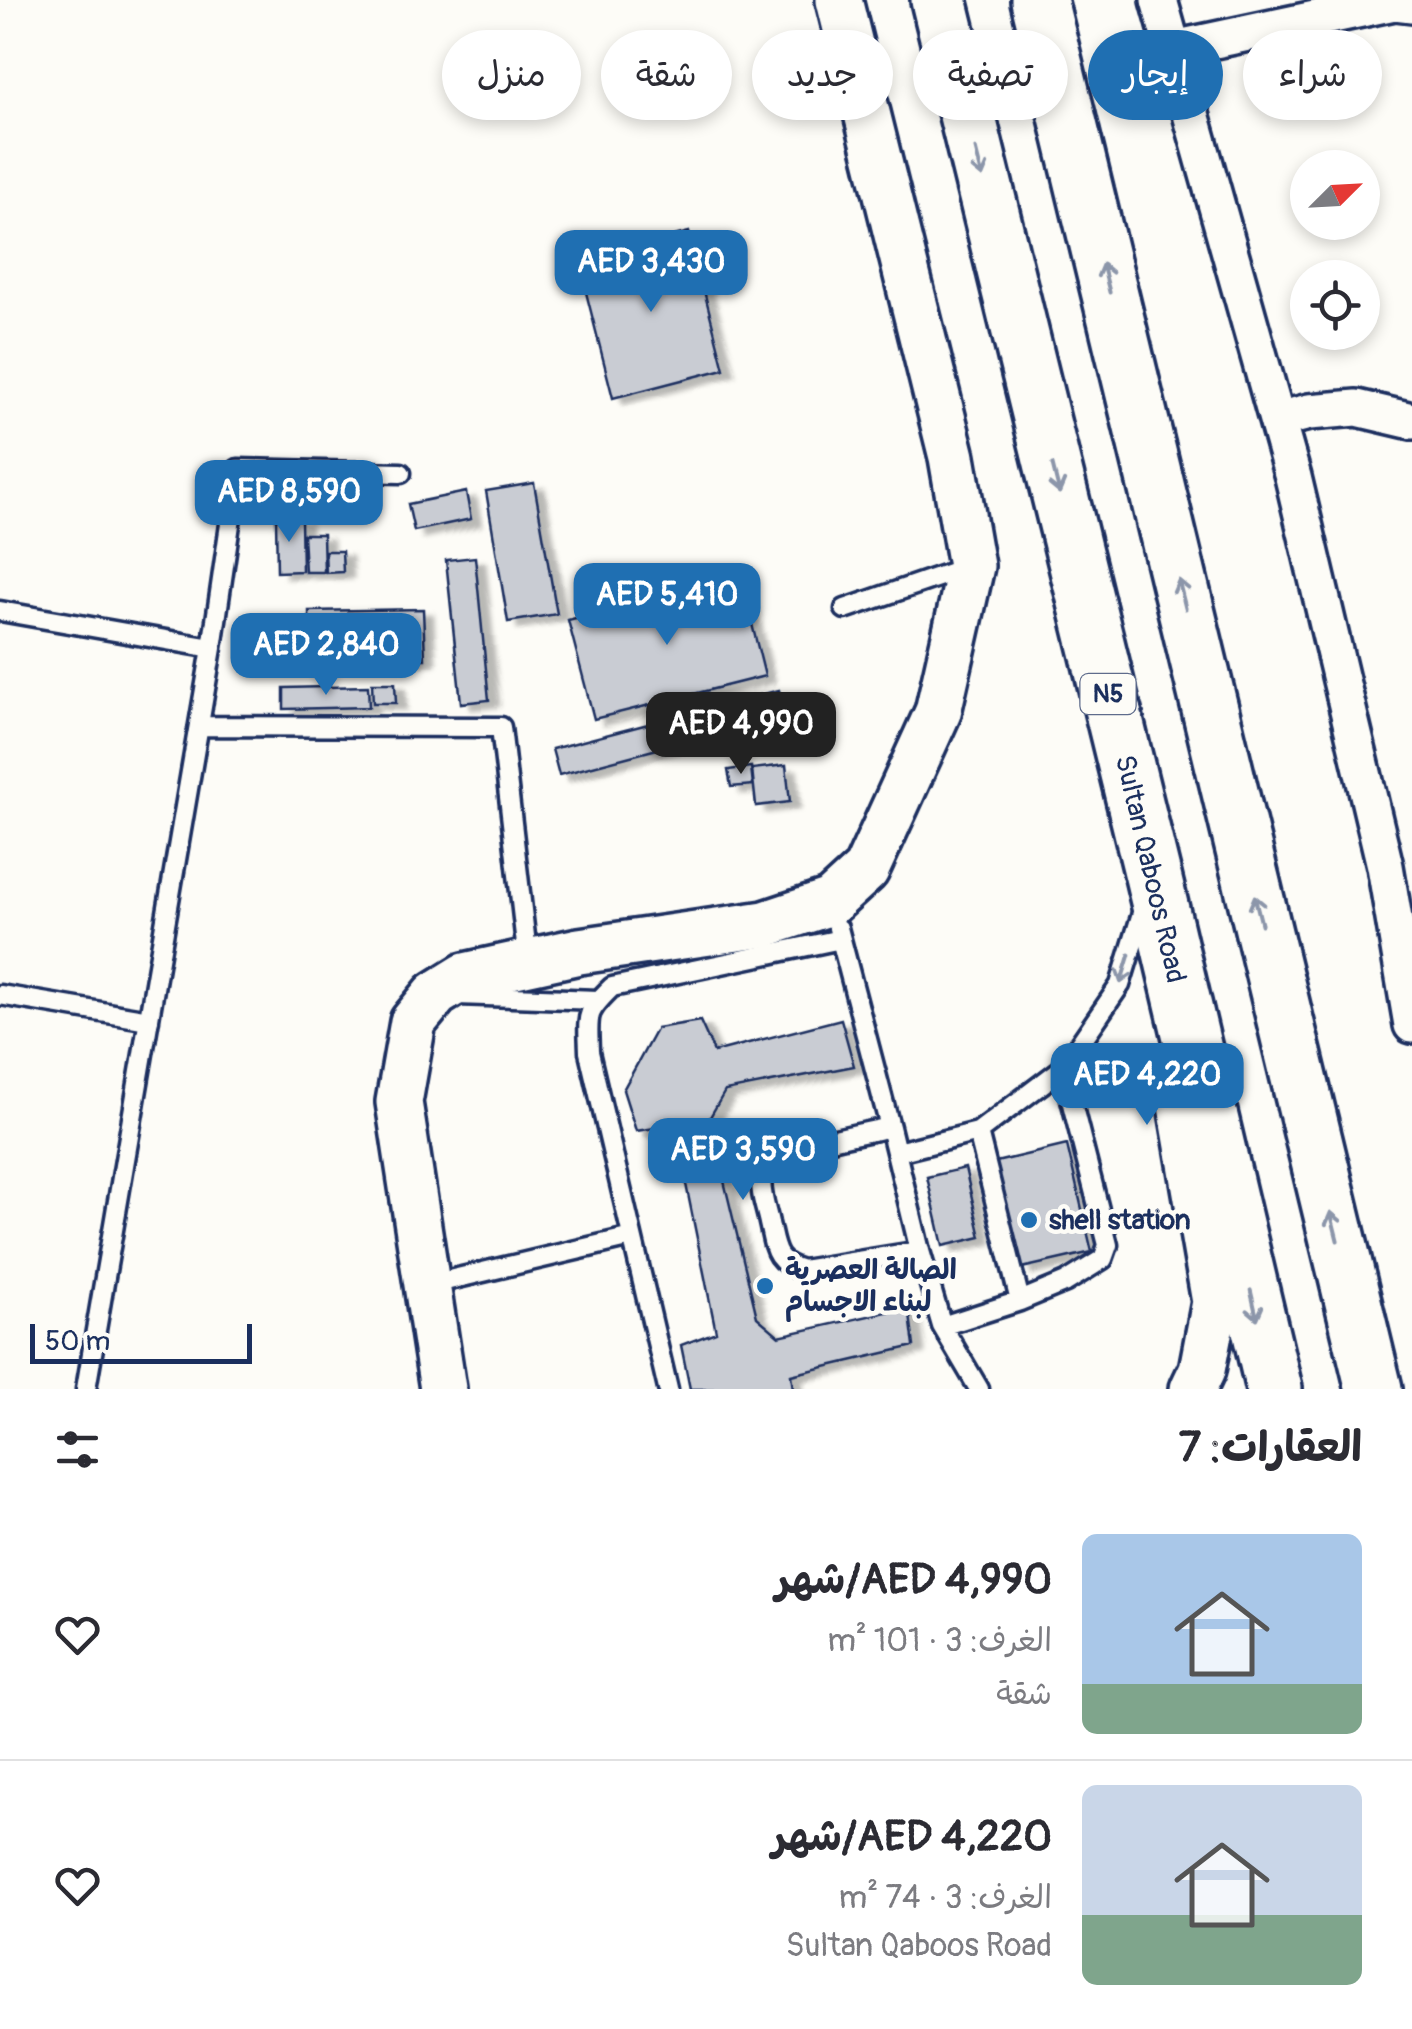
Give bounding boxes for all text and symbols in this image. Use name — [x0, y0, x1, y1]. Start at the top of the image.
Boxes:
chip: منزل — [442, 30, 581, 120]
chip: شقة — [601, 30, 732, 120]
chip: جديد — [752, 30, 893, 120]
chip: تصفية — [913, 30, 1068, 120]
chip: إيجار — [1088, 30, 1223, 120]
chip: شراء — [1243, 30, 1382, 120]
one-way arrow — [971, 146, 989, 178]
north arrow — [1290, 150, 1380, 240]
map controls — [1290, 150, 1380, 350]
pin: AED 3,430 — [537, 230, 765, 315]
text: AED 3,430 — [577, 242, 725, 282]
button: locate — [1290, 260, 1380, 350]
one-way arrow — [1096, 263, 1114, 295]
pin: AED 8,590 — [175, 460, 403, 545]
one-way arrow — [1048, 462, 1066, 494]
text: AED 8,590 — [217, 472, 361, 512]
pin: AED 5,410 — [553, 563, 781, 648]
text: AED 5,410 — [596, 575, 738, 615]
one-way arrow — [1172, 579, 1190, 611]
pin: AED 2,840 — [212, 613, 440, 698]
text: AED 2,840 — [253, 625, 399, 665]
road number: N5 — [1080, 674, 1136, 714]
pin: AED 4,990 — [627, 692, 855, 777]
text: AED 4,990 — [668, 704, 814, 744]
street label: Sultan Qaboos Road — [1107, 752, 1193, 986]
one-way arrow — [1248, 895, 1266, 927]
one-way arrow — [1115, 953, 1133, 985]
pin: AED 4,220 — [1033, 1043, 1261, 1128]
text: AED 4,220 — [1073, 1055, 1221, 1095]
pin: AED 3,590 — [629, 1118, 857, 1203]
text: AED 3,590 — [670, 1130, 816, 1170]
place label: shell station — [1049, 1203, 1191, 1238]
marker: shell station — [1018, 1209, 1040, 1231]
one-way arrow — [1324, 1211, 1343, 1242]
place label: الصالة العصرية لبناء الاجسام — [785, 1253, 957, 1322]
marker: الصالة العصرية لبناء الاجسام — [754, 1275, 776, 1297]
one-way arrow — [1246, 1288, 1264, 1320]
scale bar — [30, 1319, 252, 1364]
text: 50 m — [45, 1324, 110, 1359]
icon: filters — [50, 1422, 105, 1477]
text: العقارات: 7 — [1179, 1422, 1362, 1474]
text: AED 4,990/شهر — [776, 1554, 1052, 1606]
icon: home — [1162, 1574, 1282, 1694]
icon: heart — [50, 1607, 105, 1662]
text: الغرف: 3 · 101 m² — [827, 1621, 1052, 1661]
text: شقة — [996, 1674, 1052, 1714]
text: AED 4,220/شهر — [772, 1811, 1052, 1863]
icon: home — [1162, 1825, 1282, 1945]
icon: heart — [50, 1858, 105, 1913]
text: الغرف: 3 · 74 m² — [839, 1878, 1052, 1918]
text: Sultan Qaboos Road — [786, 1926, 1052, 1966]

